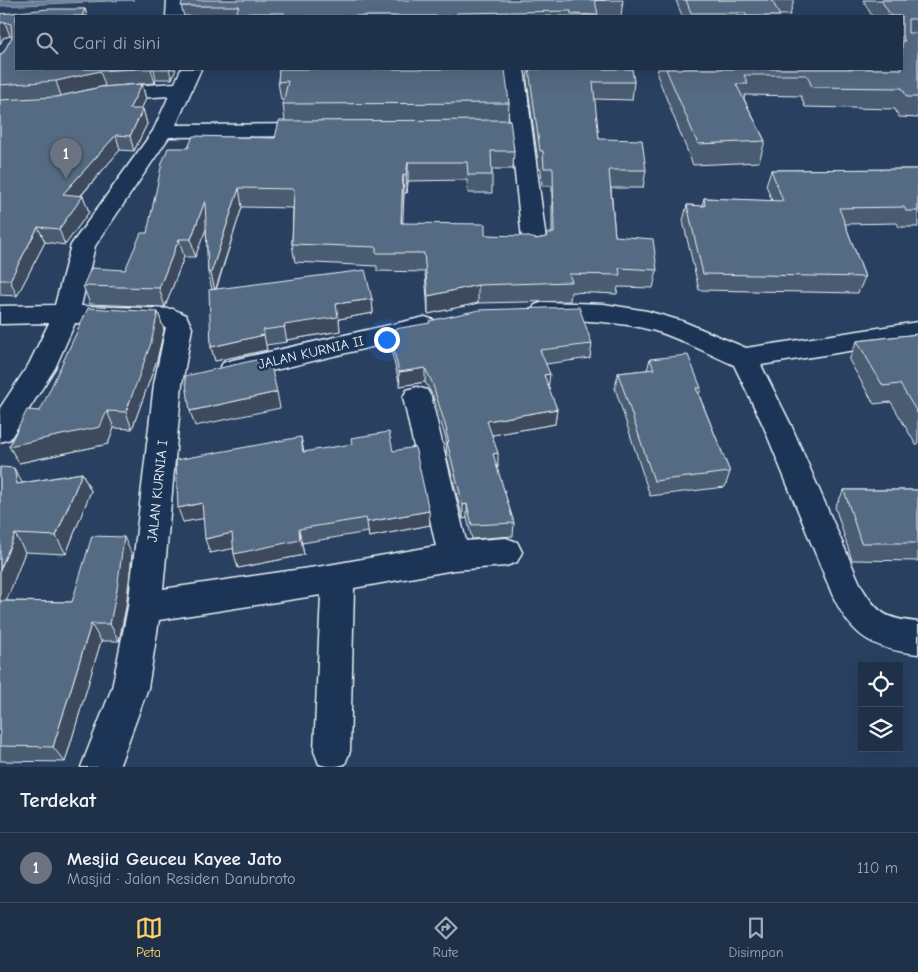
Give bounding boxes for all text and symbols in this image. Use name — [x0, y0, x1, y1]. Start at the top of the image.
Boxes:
search box — [15, 15, 903, 70]
icon: search — [33, 29, 61, 57]
text: Cari di sini — [73, 32, 160, 54]
pin: 1 — [50, 138, 82, 179]
your location — [374, 327, 400, 353]
street label: JALAN KURNIA II — [257, 332, 366, 373]
street label: JALAN KURNIA I — [144, 439, 171, 543]
map controls — [858, 662, 903, 752]
button: locate — [858, 662, 903, 707]
button: layers — [858, 707, 903, 752]
text: Terdekat — [20, 788, 96, 812]
text: Mesjid Geuceu Kayee Jato — [67, 848, 282, 870]
text: 1 — [33, 859, 39, 877]
text: 110 m — [857, 859, 898, 877]
text: Masjid · Jalan Residen Danubroto — [67, 870, 295, 888]
tab: Peta — [135, 914, 163, 961]
tab: Rute — [432, 914, 460, 961]
tab: Disimpan — [729, 914, 783, 961]

